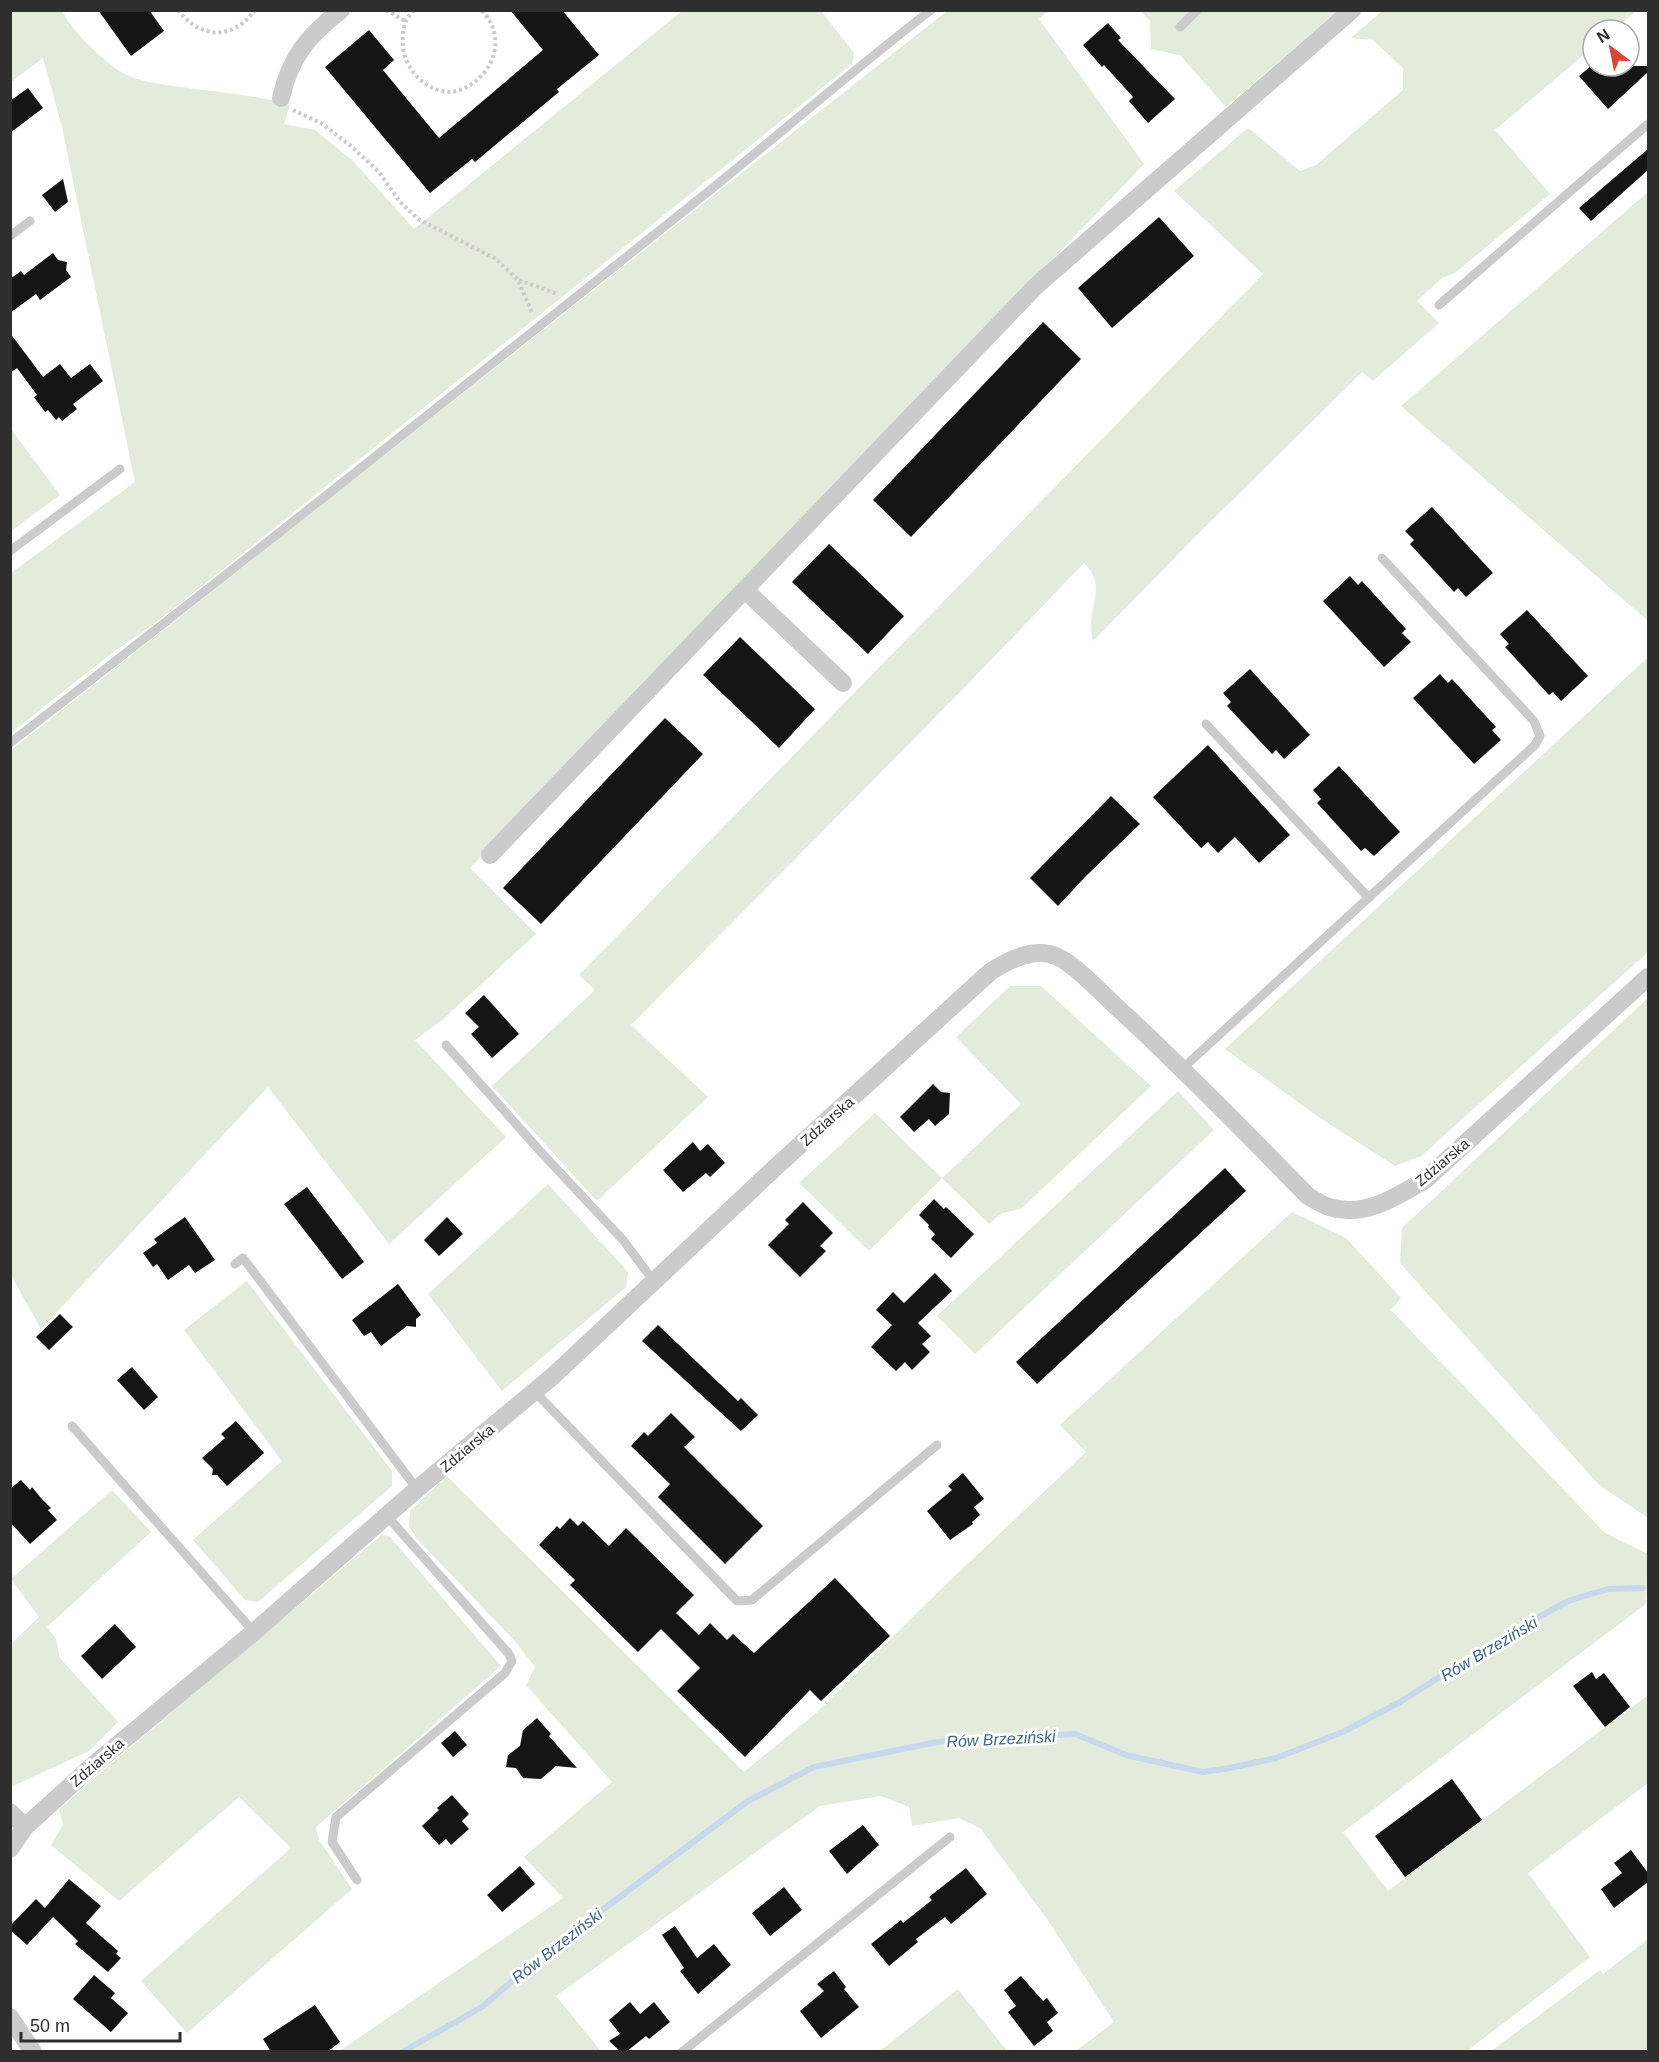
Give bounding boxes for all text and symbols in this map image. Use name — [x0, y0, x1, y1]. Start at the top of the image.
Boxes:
north arrow — [1581, 18, 1641, 78]
text: N — [1594, 25, 1613, 46]
street label: Zdziarska — [797, 1092, 857, 1149]
street label: Zdziarska — [1412, 1134, 1473, 1189]
street label: Zdziarska — [437, 1420, 498, 1475]
water label: Rów Brzeziński — [1438, 1613, 1541, 1684]
water label: Rów Brzeziński — [946, 1728, 1056, 1750]
street label: Zdziarska — [67, 1734, 128, 1790]
water label: Rów Brzeziński — [509, 1905, 606, 1986]
scale bar — [21, 2005, 180, 2043]
text: 50 m — [30, 2016, 70, 2036]

